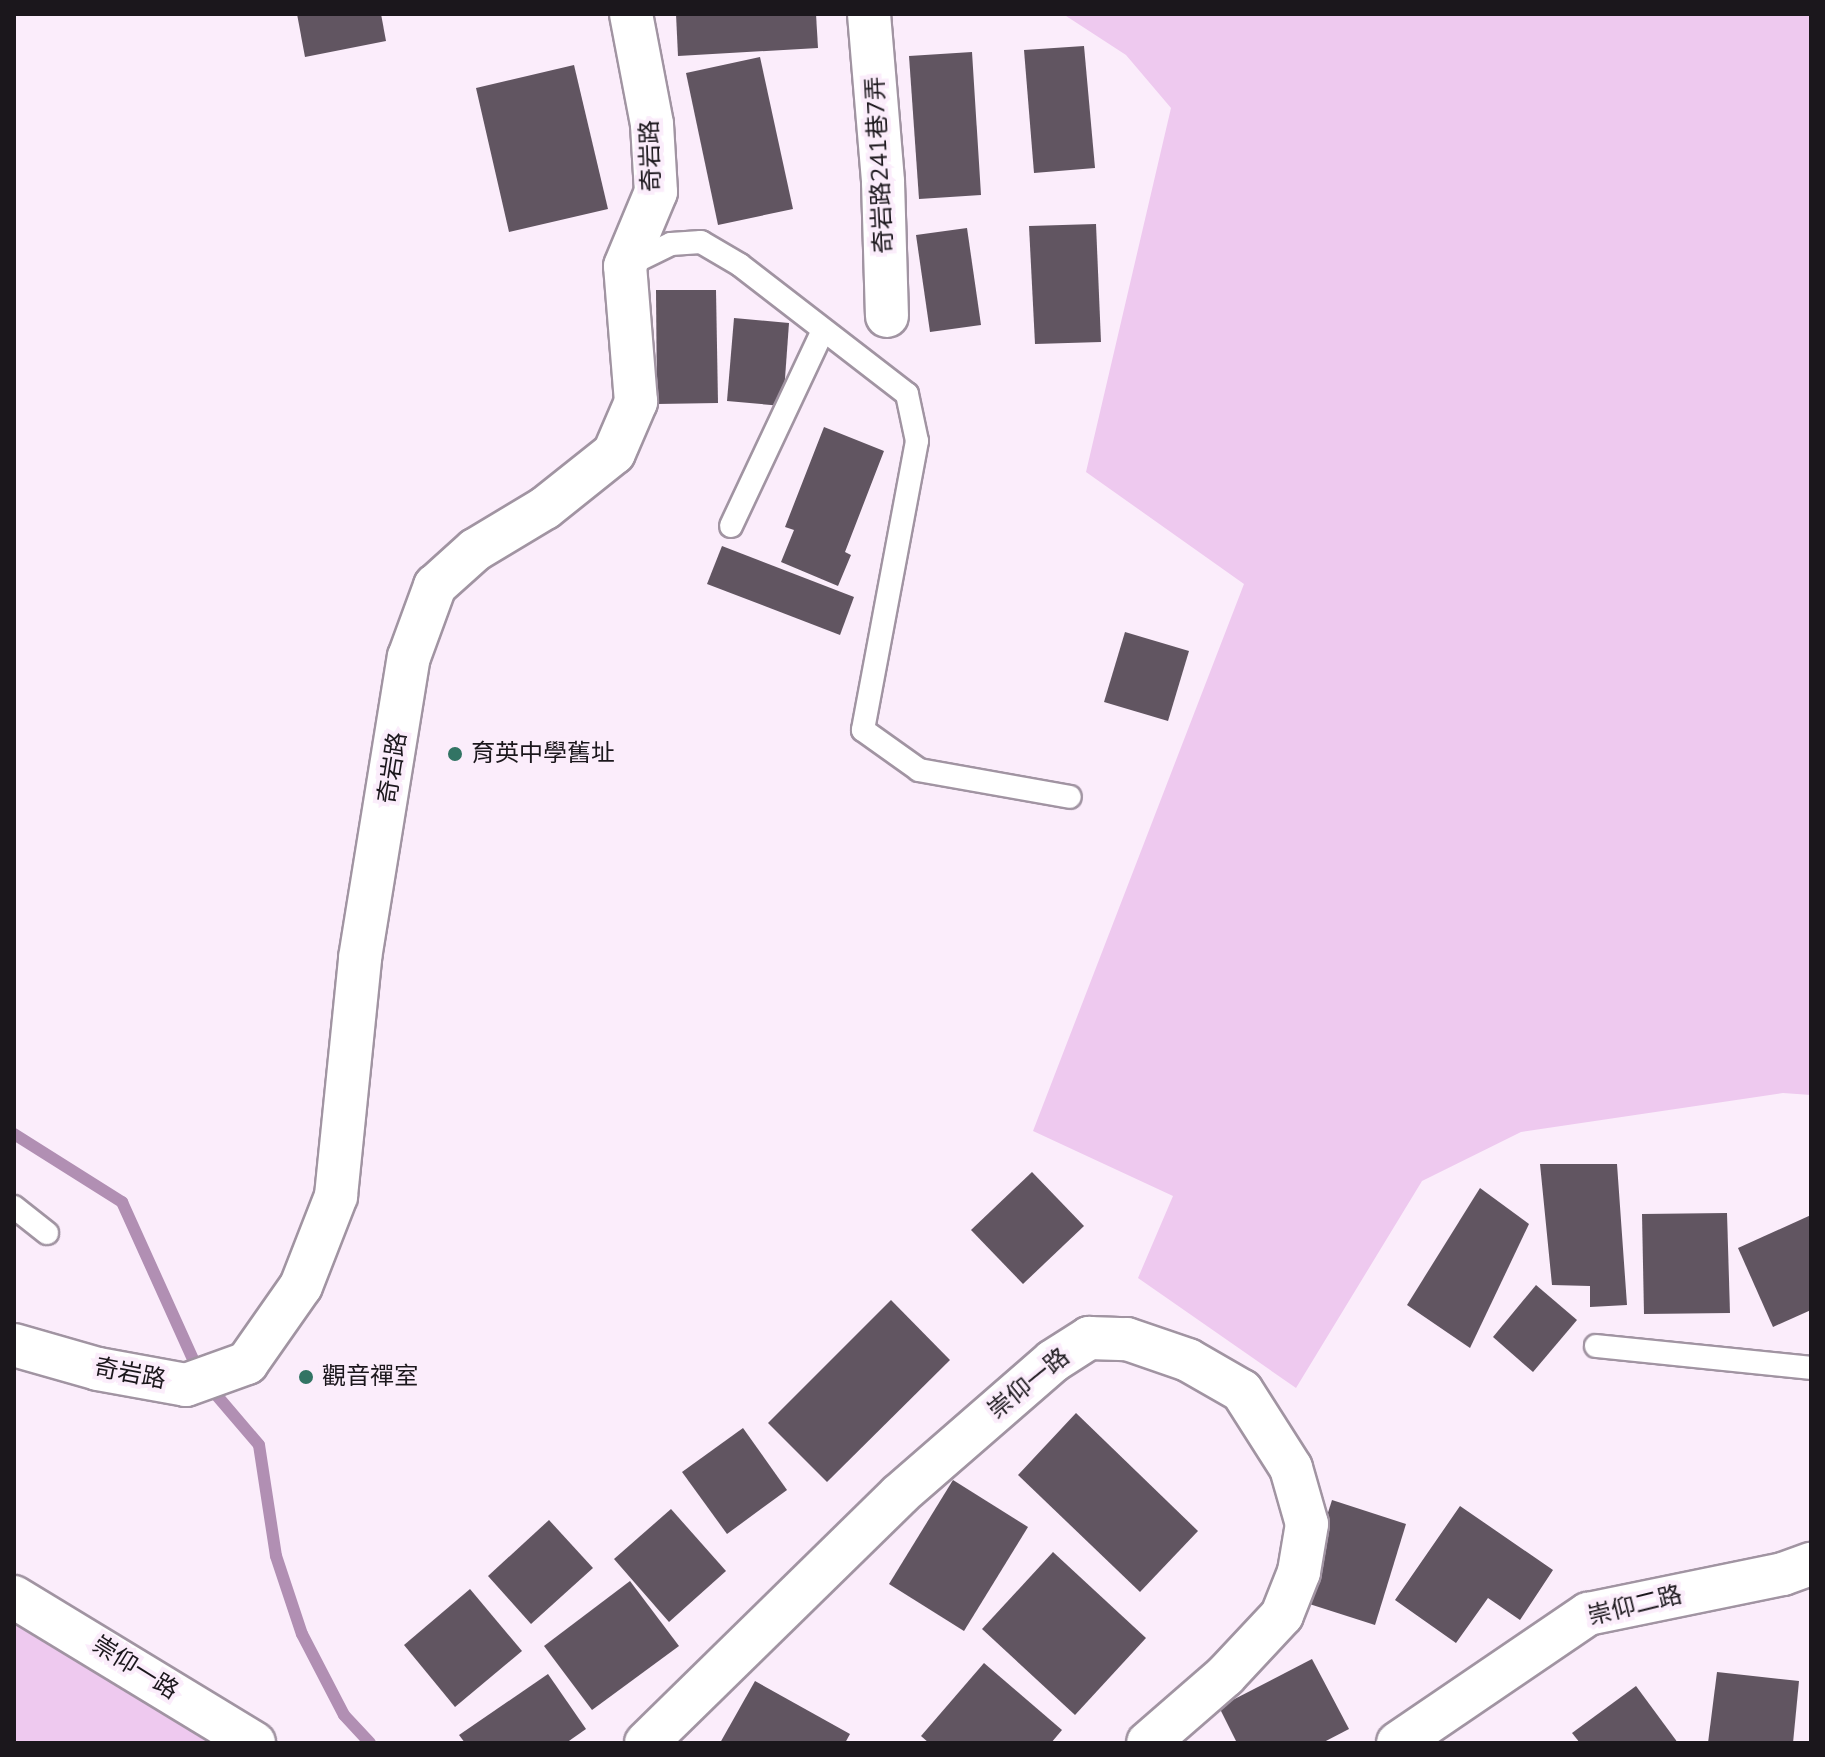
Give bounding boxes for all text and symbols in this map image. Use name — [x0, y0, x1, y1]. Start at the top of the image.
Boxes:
street label: 奇岩路241巷7弄 — [861, 76, 899, 254]
street label: 奇岩路 — [635, 120, 667, 192]
street label: 奇岩路 — [373, 730, 413, 806]
place label: 育英中學舊址 — [471, 740, 615, 768]
marker: 育英中學舊址 — [446, 745, 464, 763]
street label: 崇仰一路 — [983, 1343, 1075, 1425]
street label: 奇岩路 — [92, 1353, 168, 1395]
place label: 觀音禪室 — [322, 1363, 418, 1391]
marker: 觀音禪室 — [297, 1368, 315, 1386]
street label: 崇仰二路 — [1585, 1580, 1685, 1632]
street label: 崇仰一路 — [87, 1630, 183, 1706]

